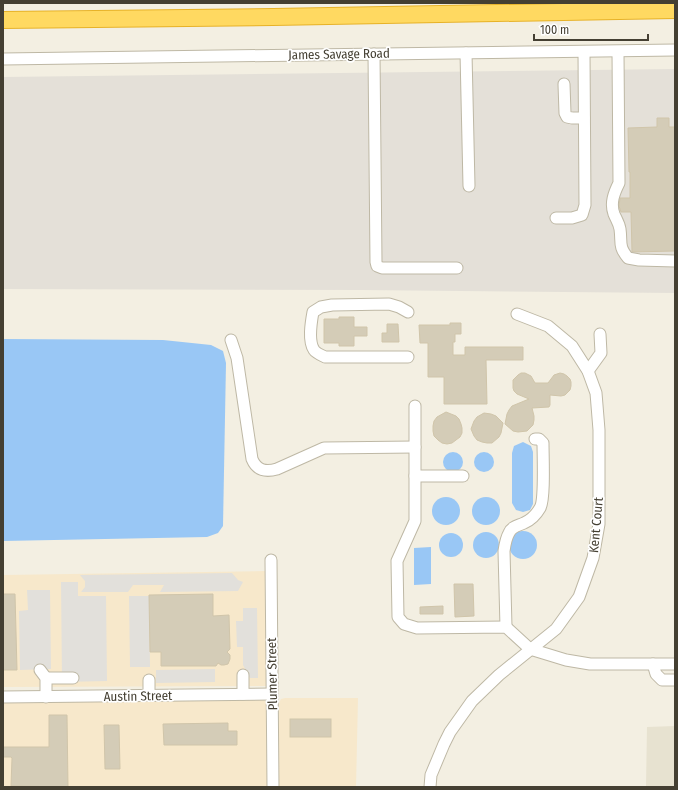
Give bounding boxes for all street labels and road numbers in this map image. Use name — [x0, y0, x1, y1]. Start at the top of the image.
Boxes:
street label: James Savage Road — [288, 46, 390, 62]
street label: Kent Court — [586, 496, 606, 554]
street label: Plumer Street — [264, 637, 280, 711]
street label: Austin Street — [104, 688, 173, 704]

